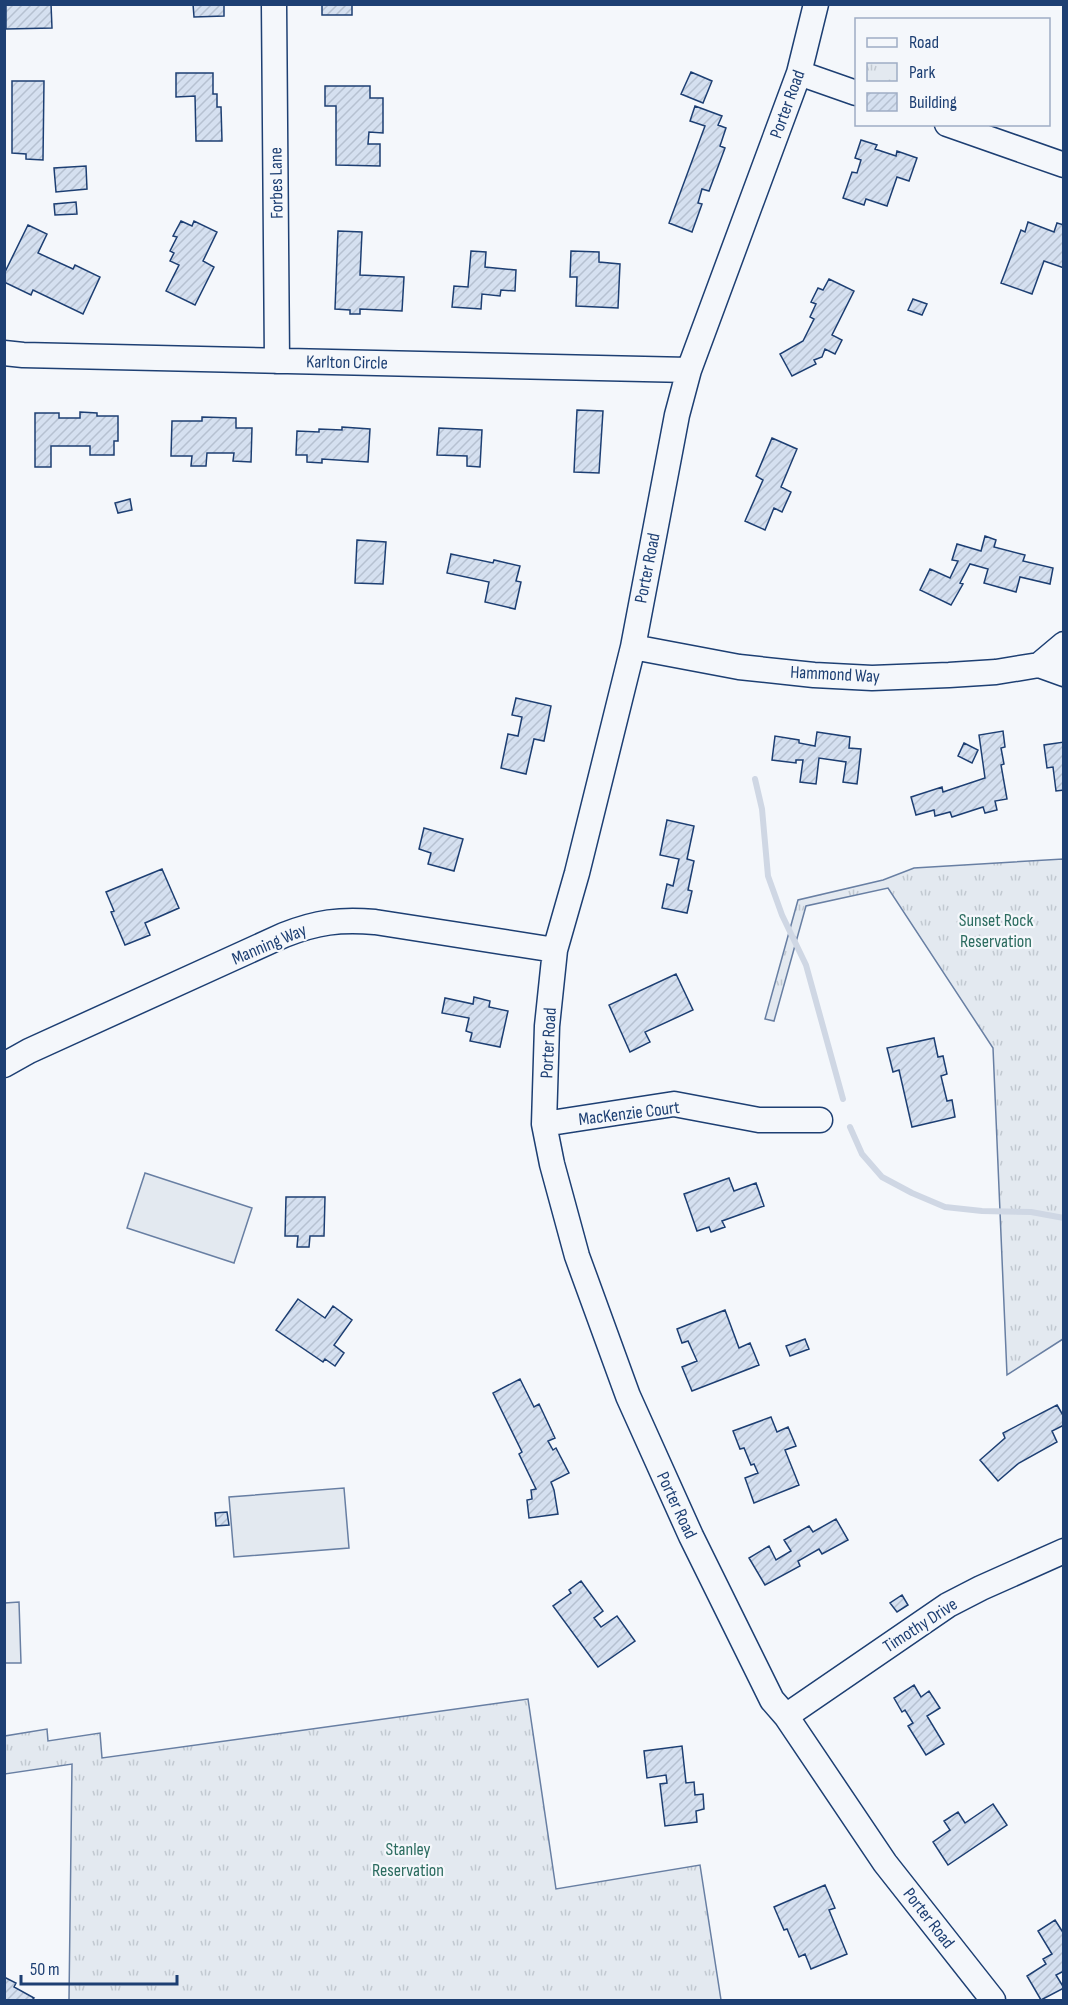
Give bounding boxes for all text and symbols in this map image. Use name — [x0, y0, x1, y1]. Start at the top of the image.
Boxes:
legend — [855, 18, 1050, 126]
text: Road — [909, 32, 939, 53]
text: Park — [909, 62, 935, 83]
street label: Porter Road — [765, 67, 809, 141]
text: Building — [909, 92, 957, 113]
street label: Forbes Lane — [265, 147, 288, 219]
street label: Karlton Circle — [306, 351, 388, 374]
street label: Porter Road — [630, 531, 665, 605]
street label: Hammond Way — [790, 662, 880, 687]
park label: Sunset Rock Reservation — [959, 910, 1033, 952]
street label: Manning Way — [229, 919, 310, 970]
street label: Porter Road — [536, 1007, 561, 1079]
street label: MacKenzie Court — [577, 1097, 681, 1130]
street label: Porter Road — [652, 1469, 701, 1542]
street label: Timothy Drive — [879, 1594, 961, 1657]
park label: Stanley Reservation — [372, 1839, 444, 1881]
street label: Porter Road — [898, 1884, 959, 1953]
scale bar — [21, 1948, 177, 1986]
text: 50 m — [30, 1959, 60, 1980]

